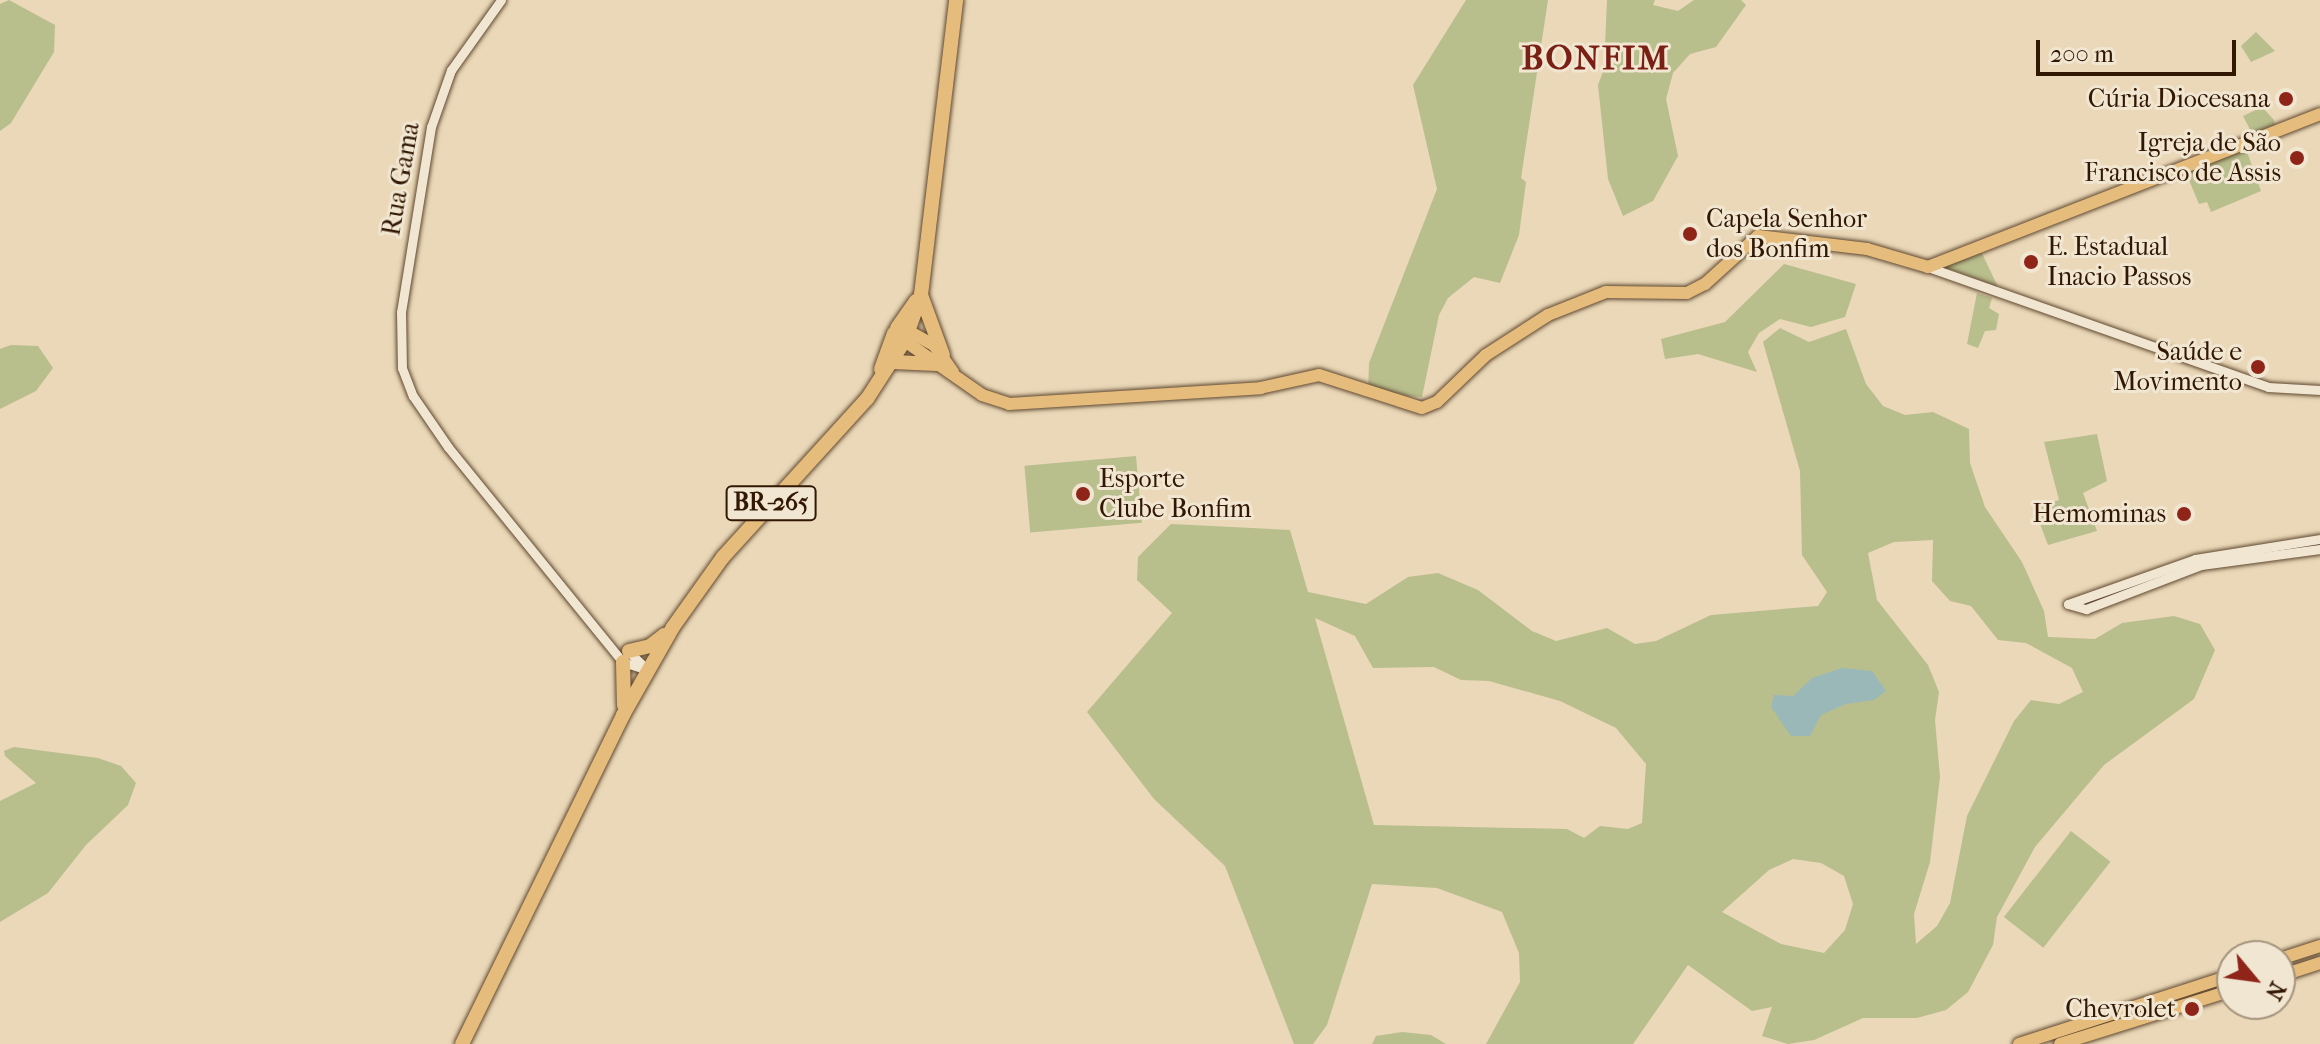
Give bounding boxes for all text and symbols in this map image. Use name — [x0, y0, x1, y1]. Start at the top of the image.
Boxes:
scale bar — [2040, 24, 2240, 74]
district label: BONFIM — [1522, 39, 1670, 79]
text: 200 m — [2050, 40, 2114, 68]
place label: Cúria Diocesana — [2088, 83, 2270, 115]
marker: Cúria Diocesana — [2277, 90, 2295, 108]
street label: Rua Gama — [376, 120, 426, 238]
place label: Igreja de São Francisco de Assis — [2084, 127, 2281, 188]
marker: Igreja de São Francisco de Assis — [2288, 149, 2306, 167]
place label: Capela Senhor dos Bonfim — [1706, 203, 1867, 264]
marker: Capela Senhor dos Bonfim — [1681, 225, 1699, 243]
place label: E. Estadual Inacio Passos — [2047, 231, 2191, 292]
marker: E. Estadual Inacio Passos — [2022, 253, 2040, 271]
place label: Saúde e Movimento — [2113, 336, 2242, 398]
marker: Saúde e Movimento — [2249, 358, 2267, 376]
place label: Esporte Clube Bonfim — [1099, 463, 1251, 524]
road number: BR-265 — [725, 483, 817, 523]
marker: Esporte Clube Bonfim — [1074, 485, 1092, 503]
place label: Hemominas — [2032, 498, 2166, 530]
marker: Hemominas — [2173, 503, 2195, 525]
north arrow — [2216, 940, 2296, 1020]
text: N — [2260, 977, 2291, 1004]
place label: Chevrolet — [2065, 993, 2176, 1025]
marker: Chevrolet — [2183, 1000, 2201, 1018]

